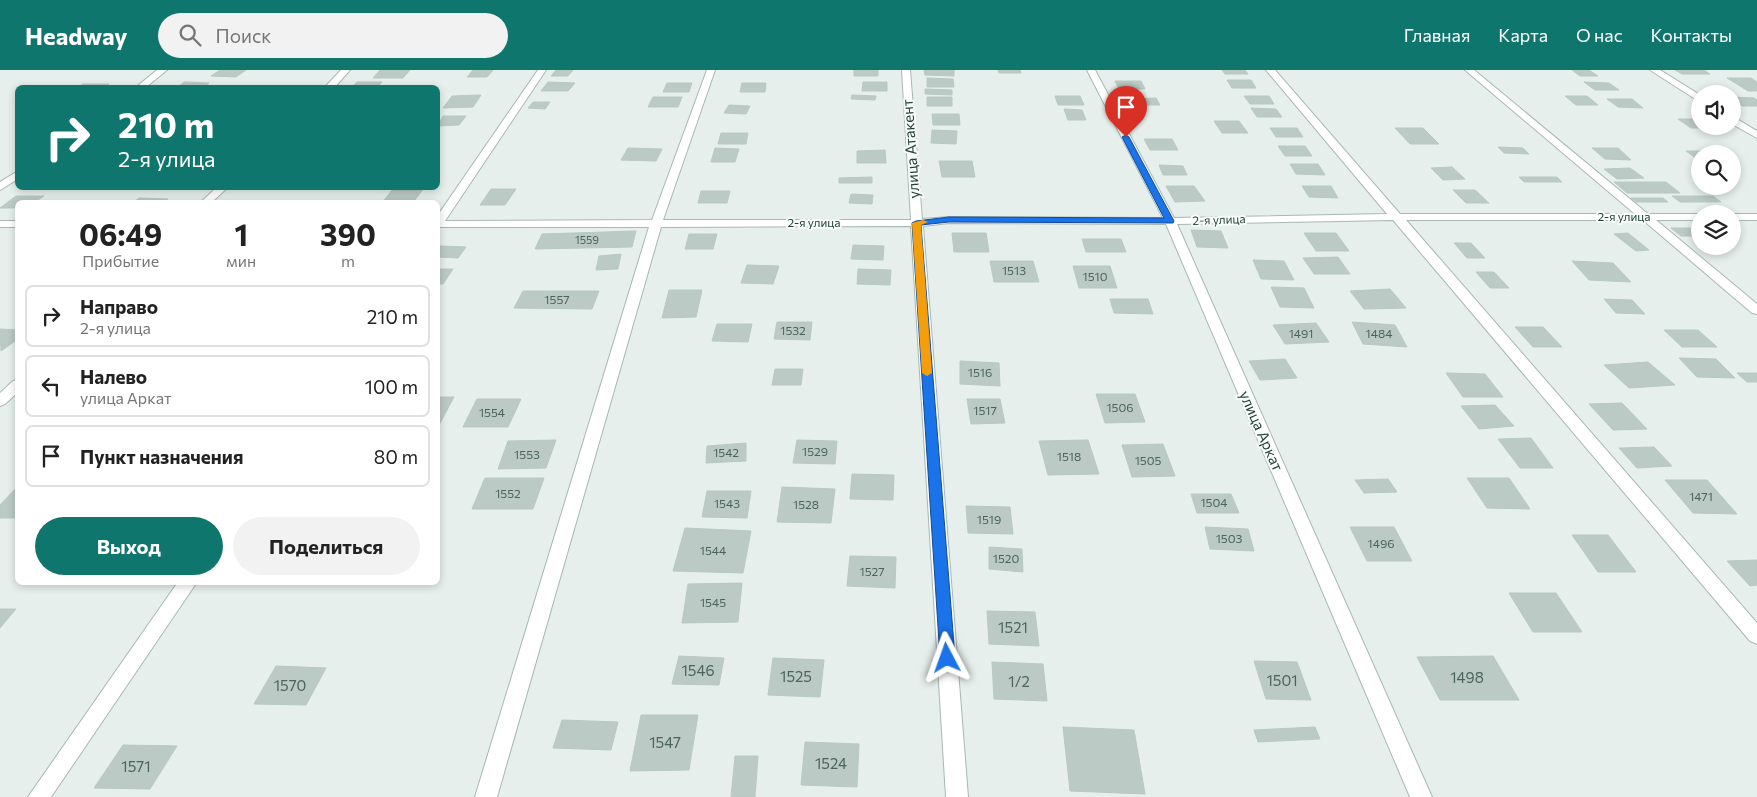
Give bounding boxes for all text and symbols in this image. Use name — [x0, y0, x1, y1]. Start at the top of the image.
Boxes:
search box — [158, 13, 508, 58]
text: Headway — [25, 21, 128, 50]
icon: search — [176, 21, 204, 49]
text: Поиск — [216, 24, 272, 47]
text: Главная — [1404, 24, 1470, 46]
text: Карта — [1498, 24, 1548, 46]
text: О нас — [1576, 24, 1623, 46]
text: Контакты — [1651, 24, 1732, 46]
map controls — [1691, 85, 1741, 255]
button: sound — [1691, 85, 1741, 135]
pin — [1105, 86, 1147, 137]
icon: arrive — [1112, 93, 1140, 121]
street label: улица Атакент — [898, 99, 922, 199]
text: 210 m — [118, 102, 214, 145]
icon: right — [35, 105, 100, 170]
text: 2-я улица — [118, 145, 215, 172]
button: search — [1691, 145, 1741, 195]
button: layers — [1691, 205, 1741, 255]
street label: 2-я улица — [1597, 209, 1651, 223]
street label: 2-я улица — [1192, 211, 1246, 227]
text: 06:49 — [79, 215, 162, 252]
text: 1 — [234, 215, 248, 252]
text: 390 — [320, 215, 376, 252]
street label: 2-я улица — [787, 215, 841, 229]
house number: 1559 — [575, 233, 599, 246]
text: Прибытие — [82, 251, 159, 270]
text: мин — [226, 251, 256, 270]
text: m — [341, 251, 355, 270]
house number: 1513 — [1002, 263, 1026, 277]
house number: 1510 — [1083, 269, 1108, 283]
house number: 1557 — [544, 292, 570, 306]
text: Направо — [80, 295, 158, 318]
icon: right — [37, 302, 65, 330]
text: 210 m — [367, 305, 418, 328]
text: 2-я улица — [80, 318, 151, 337]
house number: 1532 — [780, 323, 806, 337]
house number: 1491 — [1289, 326, 1313, 340]
house number: 1484 — [1366, 326, 1392, 340]
text: Налево — [80, 365, 147, 388]
house number: 1516 — [968, 365, 992, 379]
icon: left — [37, 372, 65, 400]
text: 100 m — [365, 375, 418, 398]
text: улица Аркат — [80, 388, 172, 407]
street label: улица Аркат — [1236, 388, 1288, 473]
house number: 1506 — [1106, 400, 1134, 414]
house number: 1517 — [973, 403, 997, 417]
house number: 1554 — [479, 405, 505, 419]
icon: arrive — [37, 442, 65, 470]
house number: 1529 — [802, 444, 828, 458]
text: Пункт назначения — [80, 445, 243, 468]
text: 80 m — [374, 445, 418, 468]
house number: 1542 — [713, 445, 739, 459]
house number: 1553 — [514, 447, 540, 461]
house number: 1518 — [1057, 449, 1081, 463]
house number: 1505 — [1135, 453, 1161, 467]
house number: 1552 — [495, 486, 521, 500]
house number: 1471 — [1689, 489, 1713, 503]
house number: 1504 — [1200, 495, 1228, 509]
house number: 1543 — [714, 496, 740, 510]
house number: 1528 — [793, 497, 819, 511]
house number: 1519 — [977, 512, 1001, 526]
button: Выход — [35, 517, 223, 575]
button: Поделиться — [233, 517, 420, 575]
house number: 1503 — [1216, 531, 1242, 545]
house number: 1496 — [1368, 536, 1394, 550]
house number: 1544 — [700, 543, 726, 557]
house number: 1520 — [993, 551, 1019, 565]
house number: 1527 — [860, 564, 884, 578]
house number: 1545 — [700, 595, 726, 609]
house number: 1521 — [998, 618, 1028, 636]
position arrow — [920, 631, 972, 683]
house number: 1546 — [681, 661, 715, 679]
house number: 1525 — [780, 667, 812, 685]
house number: 1498 — [1450, 668, 1484, 686]
house number: 1501 — [1266, 671, 1298, 689]
house number: 1/2 — [1008, 672, 1030, 690]
house number: 1570 — [274, 676, 306, 694]
house number: 1547 — [649, 733, 681, 751]
house number: 1524 — [815, 754, 847, 772]
house number: 1571 — [121, 757, 151, 775]

